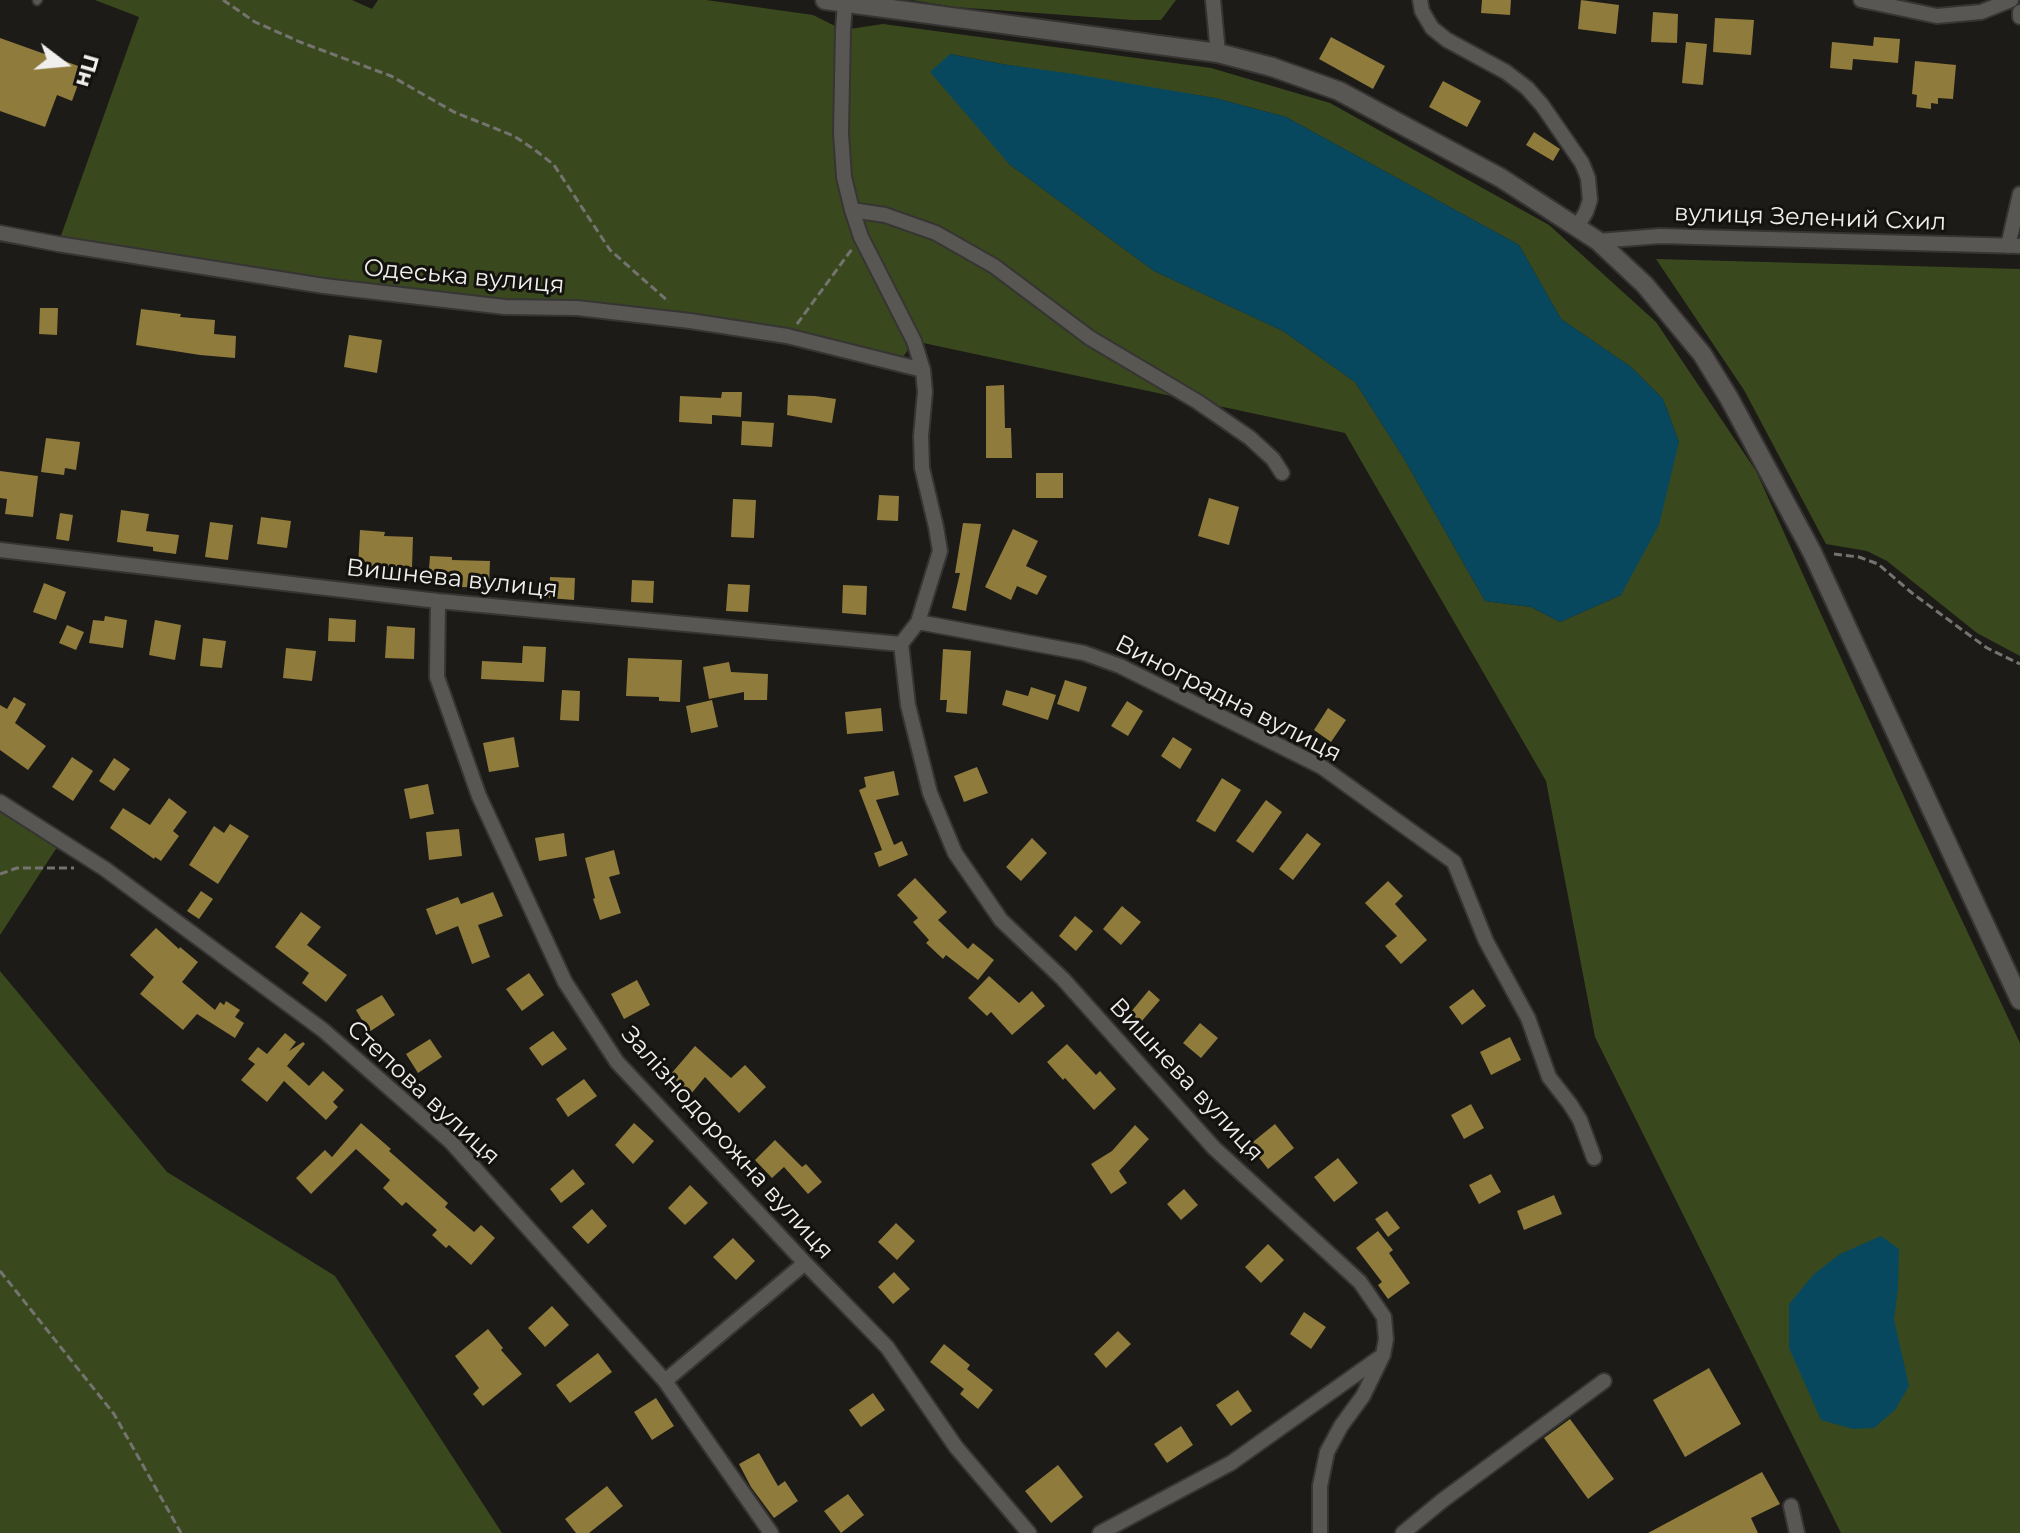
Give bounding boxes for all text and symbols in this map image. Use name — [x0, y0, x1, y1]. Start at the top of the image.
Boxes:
north arrow — [24, 24, 104, 104]
text: Пн — [70, 51, 105, 90]
street label: вулиця Зелений Схил — [1673, 199, 1947, 237]
street label: Одеська вулиця — [362, 254, 566, 300]
street label: Вишнева вулиця — [345, 554, 559, 604]
street label: Виноградна вулиця — [1110, 629, 1346, 769]
street label: Вишнева вулиця — [1103, 992, 1269, 1168]
street label: Степова вулиця — [340, 1015, 506, 1171]
street label: Залізнодорожна вулиця — [615, 1021, 839, 1265]

